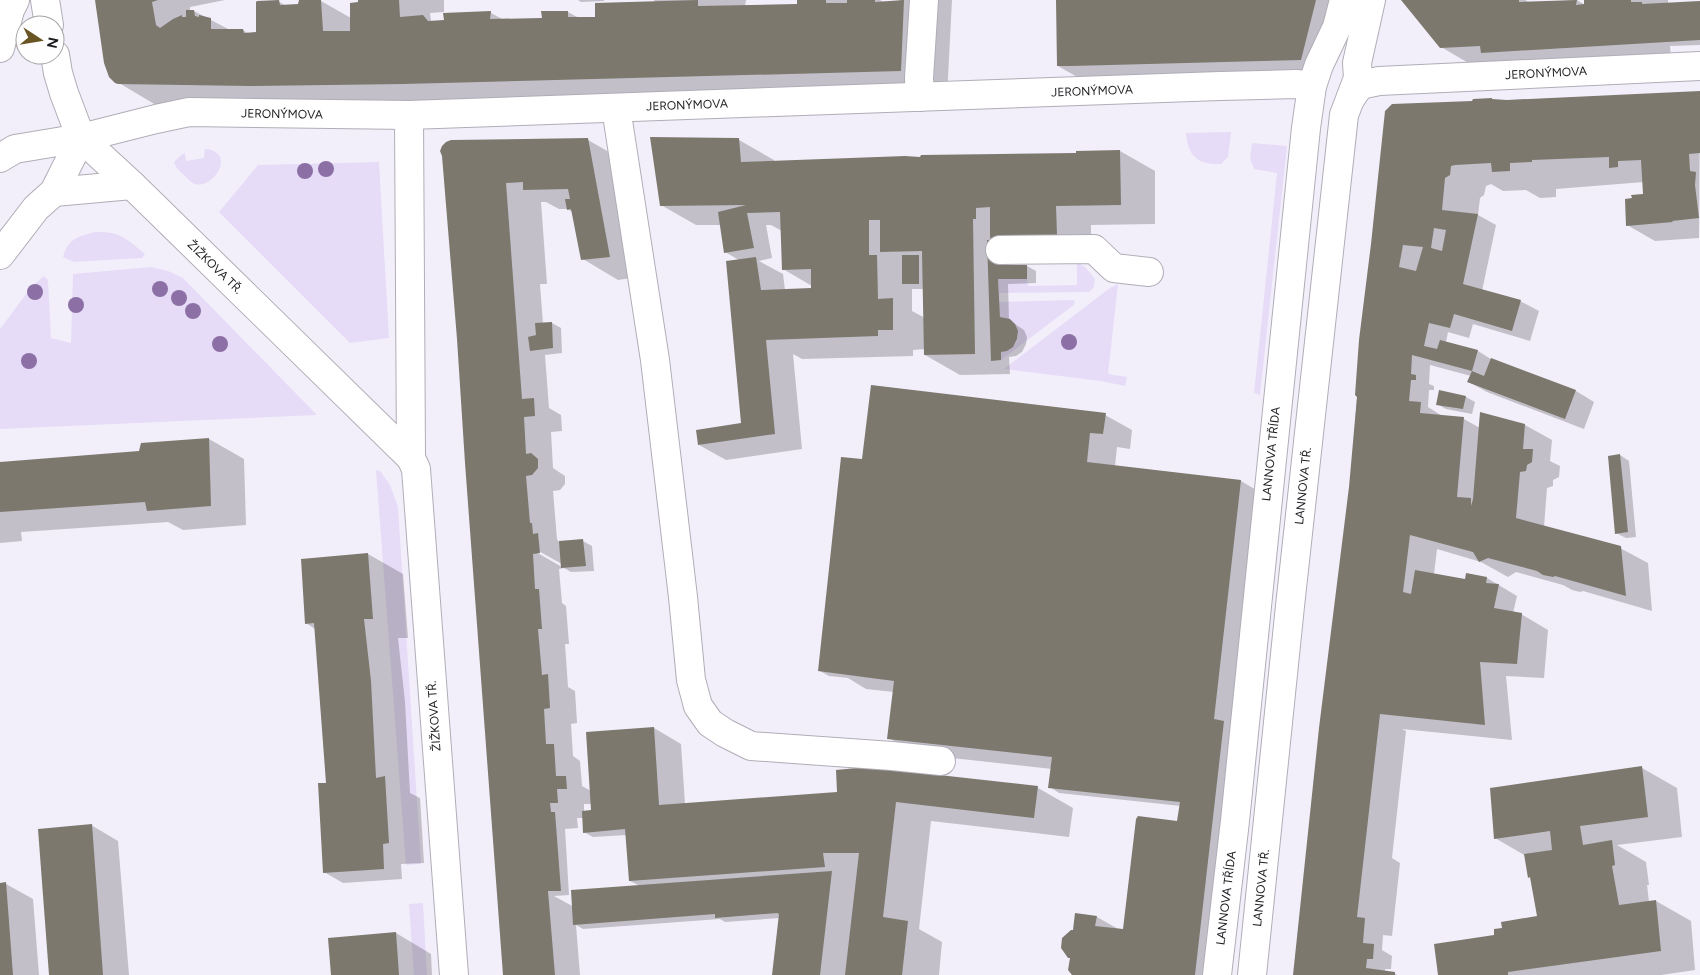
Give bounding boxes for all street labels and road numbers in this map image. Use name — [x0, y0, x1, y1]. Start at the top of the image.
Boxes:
street label: JERONÝMOVA — [1505, 64, 1587, 82]
street label: JERONÝMOVA — [1051, 83, 1133, 99]
street label: JERONÝMOVA — [646, 97, 728, 113]
street label: JERONÝMOVA — [241, 106, 323, 122]
street label: ŽIŽKOVA TŘ. — [185, 237, 245, 297]
street label: LANNOVA TŘÍDA — [1259, 406, 1283, 502]
street label: LANNOVA TŘ. — [1292, 447, 1314, 525]
street label: ŽIŽKOVA TŘ. — [425, 680, 443, 752]
street label: LANNOVA TŘ. — [1250, 849, 1272, 927]
street label: LANNOVA TŘÍDA — [1213, 850, 1239, 946]

